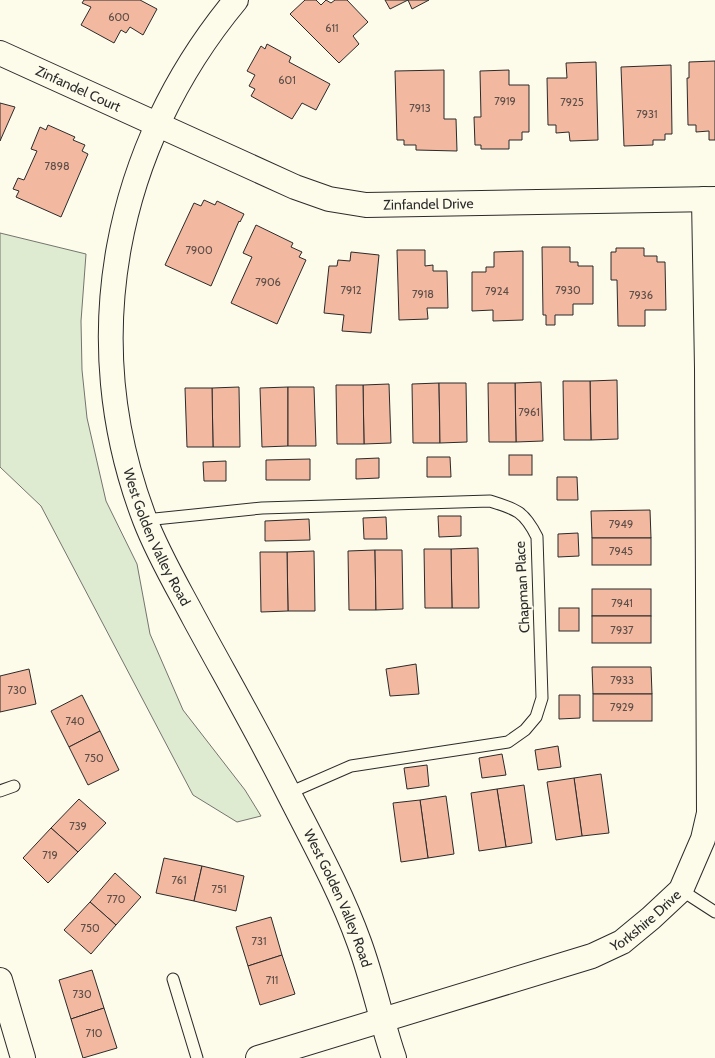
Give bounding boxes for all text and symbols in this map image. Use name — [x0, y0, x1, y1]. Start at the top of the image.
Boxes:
house number: 600 — [108, 10, 130, 24]
house number: 611 — [325, 21, 339, 35]
street label: Zinfandel Court — [33, 61, 124, 116]
house number: 601 — [278, 73, 296, 87]
house number: 7919 — [494, 94, 516, 108]
house number: 7925 — [560, 95, 584, 109]
house number: 7913 — [409, 101, 431, 115]
house number: 7931 — [636, 107, 658, 121]
house number: 7898 — [44, 159, 70, 173]
street label: Zinfandel Drive — [383, 194, 474, 214]
house number: 7900 — [185, 243, 213, 257]
house number: 7906 — [255, 275, 281, 289]
house number: 7912 — [340, 283, 362, 297]
house number: 7930 — [555, 283, 581, 297]
house number: 7924 — [485, 284, 510, 298]
house number: 7918 — [412, 287, 434, 301]
house number: 7936 — [629, 288, 653, 302]
house number: 7961 — [518, 405, 540, 419]
street label: West Golden Valley Road — [119, 466, 195, 609]
house number: 7949 — [609, 517, 633, 531]
street label: Chapman Place — [511, 541, 533, 633]
house number: 7945 — [609, 544, 633, 558]
house number: 7941 — [611, 596, 633, 610]
house number: 7937 — [610, 623, 634, 637]
house number: 7933 — [610, 673, 634, 687]
house number: 730 — [7, 683, 27, 697]
house number: 7929 — [610, 700, 634, 714]
house number: 740 — [65, 714, 85, 728]
house number: 750 — [84, 751, 104, 765]
house number: 739 — [69, 819, 87, 833]
street label: West Golden Valley Road — [300, 826, 376, 969]
house number: 719 — [42, 848, 58, 862]
house number: 761 — [171, 873, 187, 887]
house number: 751 — [211, 882, 227, 896]
street label: Yorkshire Drive — [606, 886, 685, 956]
house number: 770 — [107, 892, 126, 906]
house number: 750 — [80, 921, 100, 935]
house number: 731 — [251, 934, 267, 948]
house number: 711 — [266, 973, 278, 987]
house number: 730 — [72, 987, 92, 1001]
house number: 710 — [86, 1026, 103, 1040]

